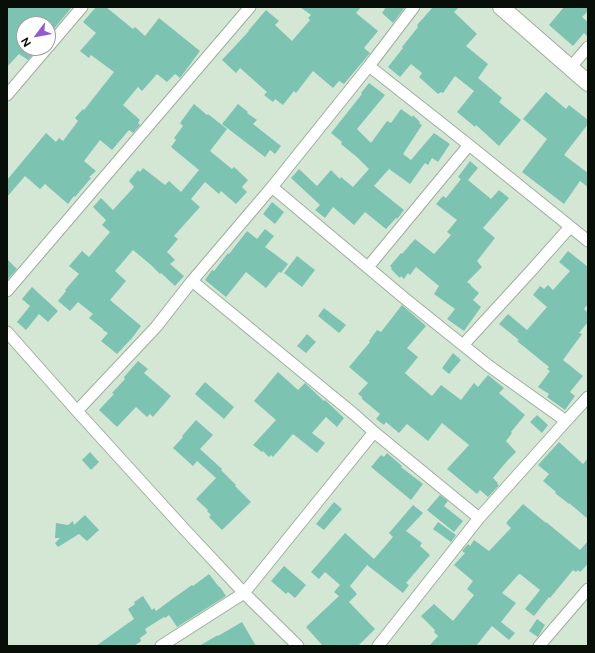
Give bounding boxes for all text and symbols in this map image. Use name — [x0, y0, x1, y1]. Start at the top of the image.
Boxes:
north arrow — [16, 16, 56, 56]
text: N — [18, 35, 34, 49]

